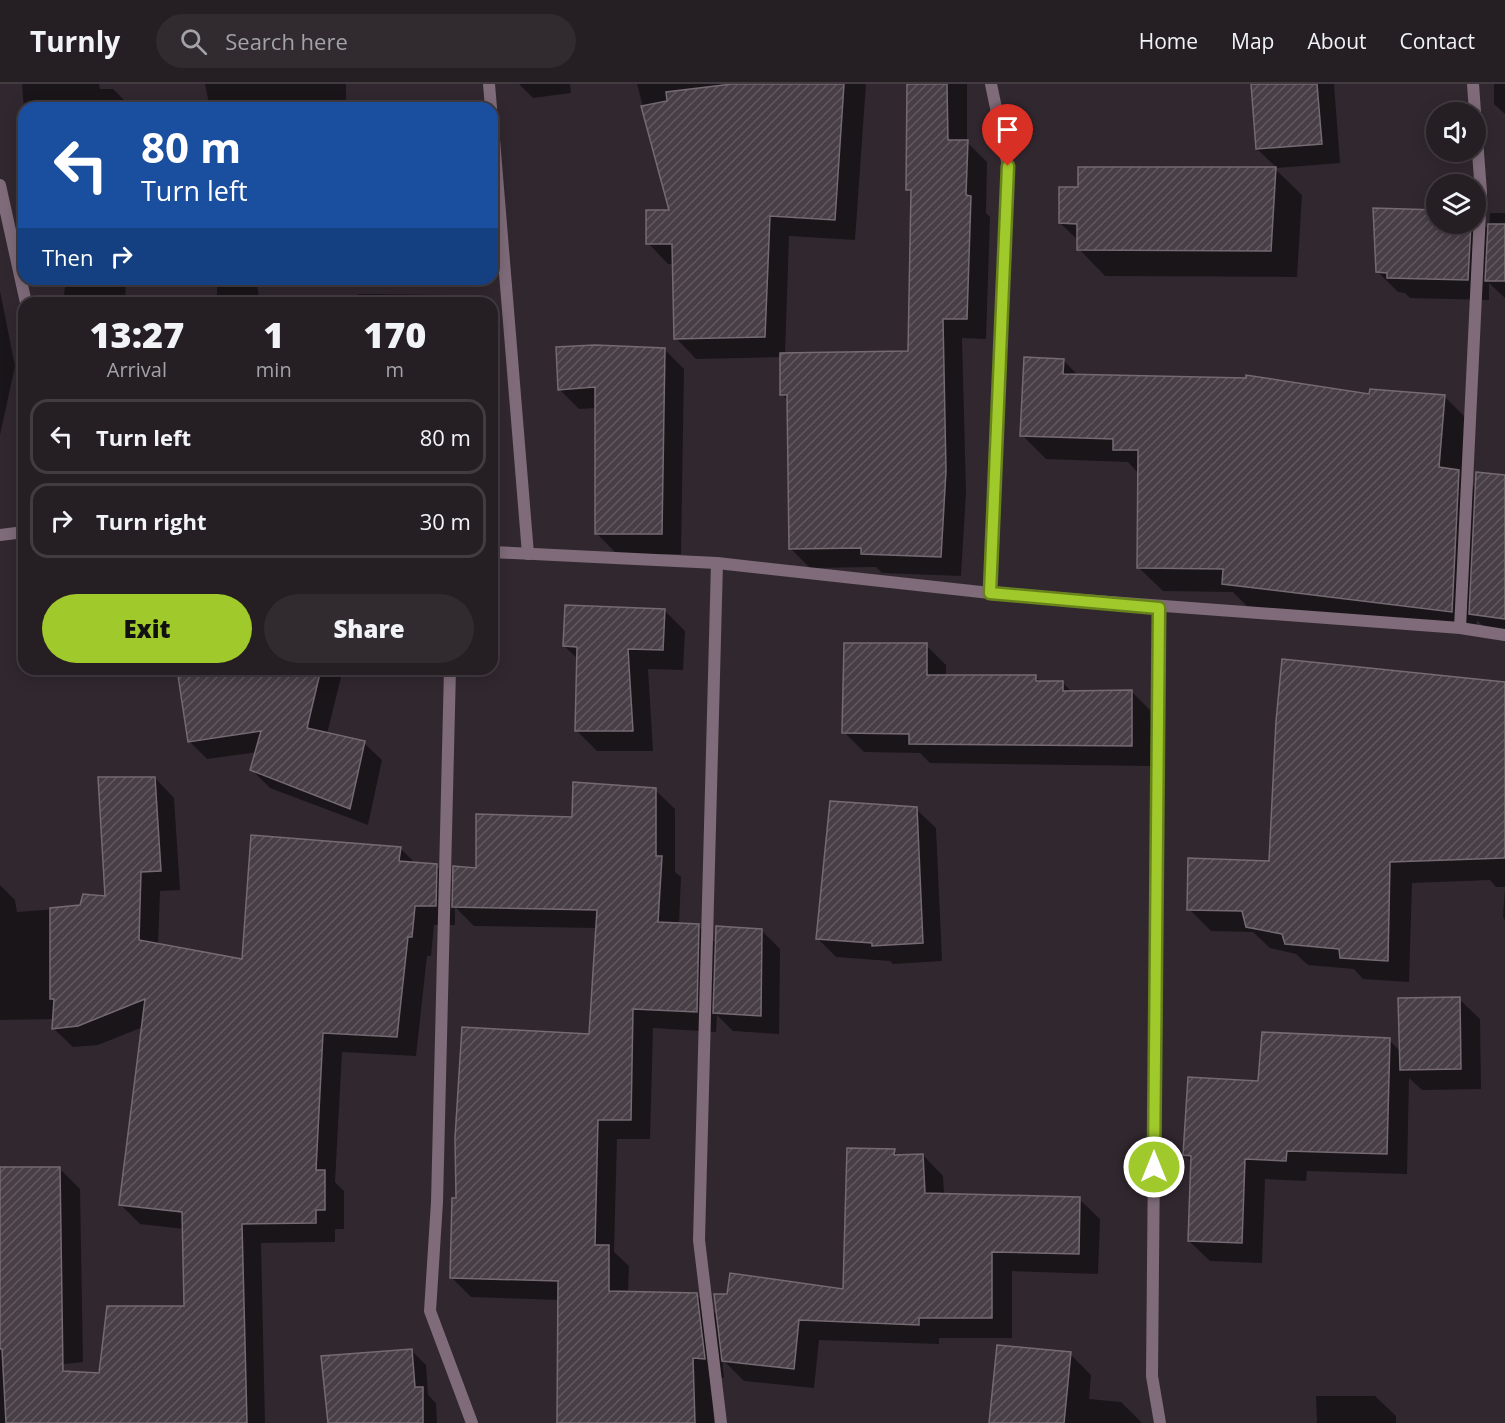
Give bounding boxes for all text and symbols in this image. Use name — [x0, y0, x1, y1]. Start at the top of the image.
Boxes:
search box — [156, 14, 576, 68]
text: Turnly — [30, 22, 120, 60]
icon: search — [177, 25, 210, 58]
text: Search here — [225, 26, 348, 56]
text: Home — [1139, 27, 1198, 55]
text: Map — [1231, 27, 1274, 55]
text: About — [1307, 27, 1367, 55]
text: Contact — [1400, 27, 1475, 55]
map controls — [1426, 102, 1486, 234]
button: sound — [1426, 102, 1486, 162]
pin — [982, 104, 1033, 166]
icon: arrive — [991, 113, 1024, 146]
text: 80 m — [141, 118, 241, 175]
icon: left — [42, 126, 120, 204]
text: Turn left — [141, 172, 248, 209]
button: layers — [1426, 174, 1486, 234]
icon: right — [105, 240, 138, 273]
text: Then — [42, 242, 93, 272]
text: 13:27 — [90, 310, 184, 359]
text: 1 — [263, 310, 284, 359]
text: 170 — [363, 310, 426, 359]
text: Arrival — [107, 356, 167, 383]
text: min — [256, 356, 292, 383]
text: m — [386, 356, 404, 383]
icon: left — [45, 420, 78, 453]
text: Turn left — [96, 422, 191, 452]
text: 80 m — [420, 422, 471, 452]
icon: right — [45, 504, 78, 537]
text: Turn right — [96, 506, 207, 536]
text: 30 m — [420, 506, 471, 536]
button: Exit — [42, 594, 252, 663]
button: Share — [264, 594, 474, 663]
position arrow — [1122, 1135, 1186, 1199]

